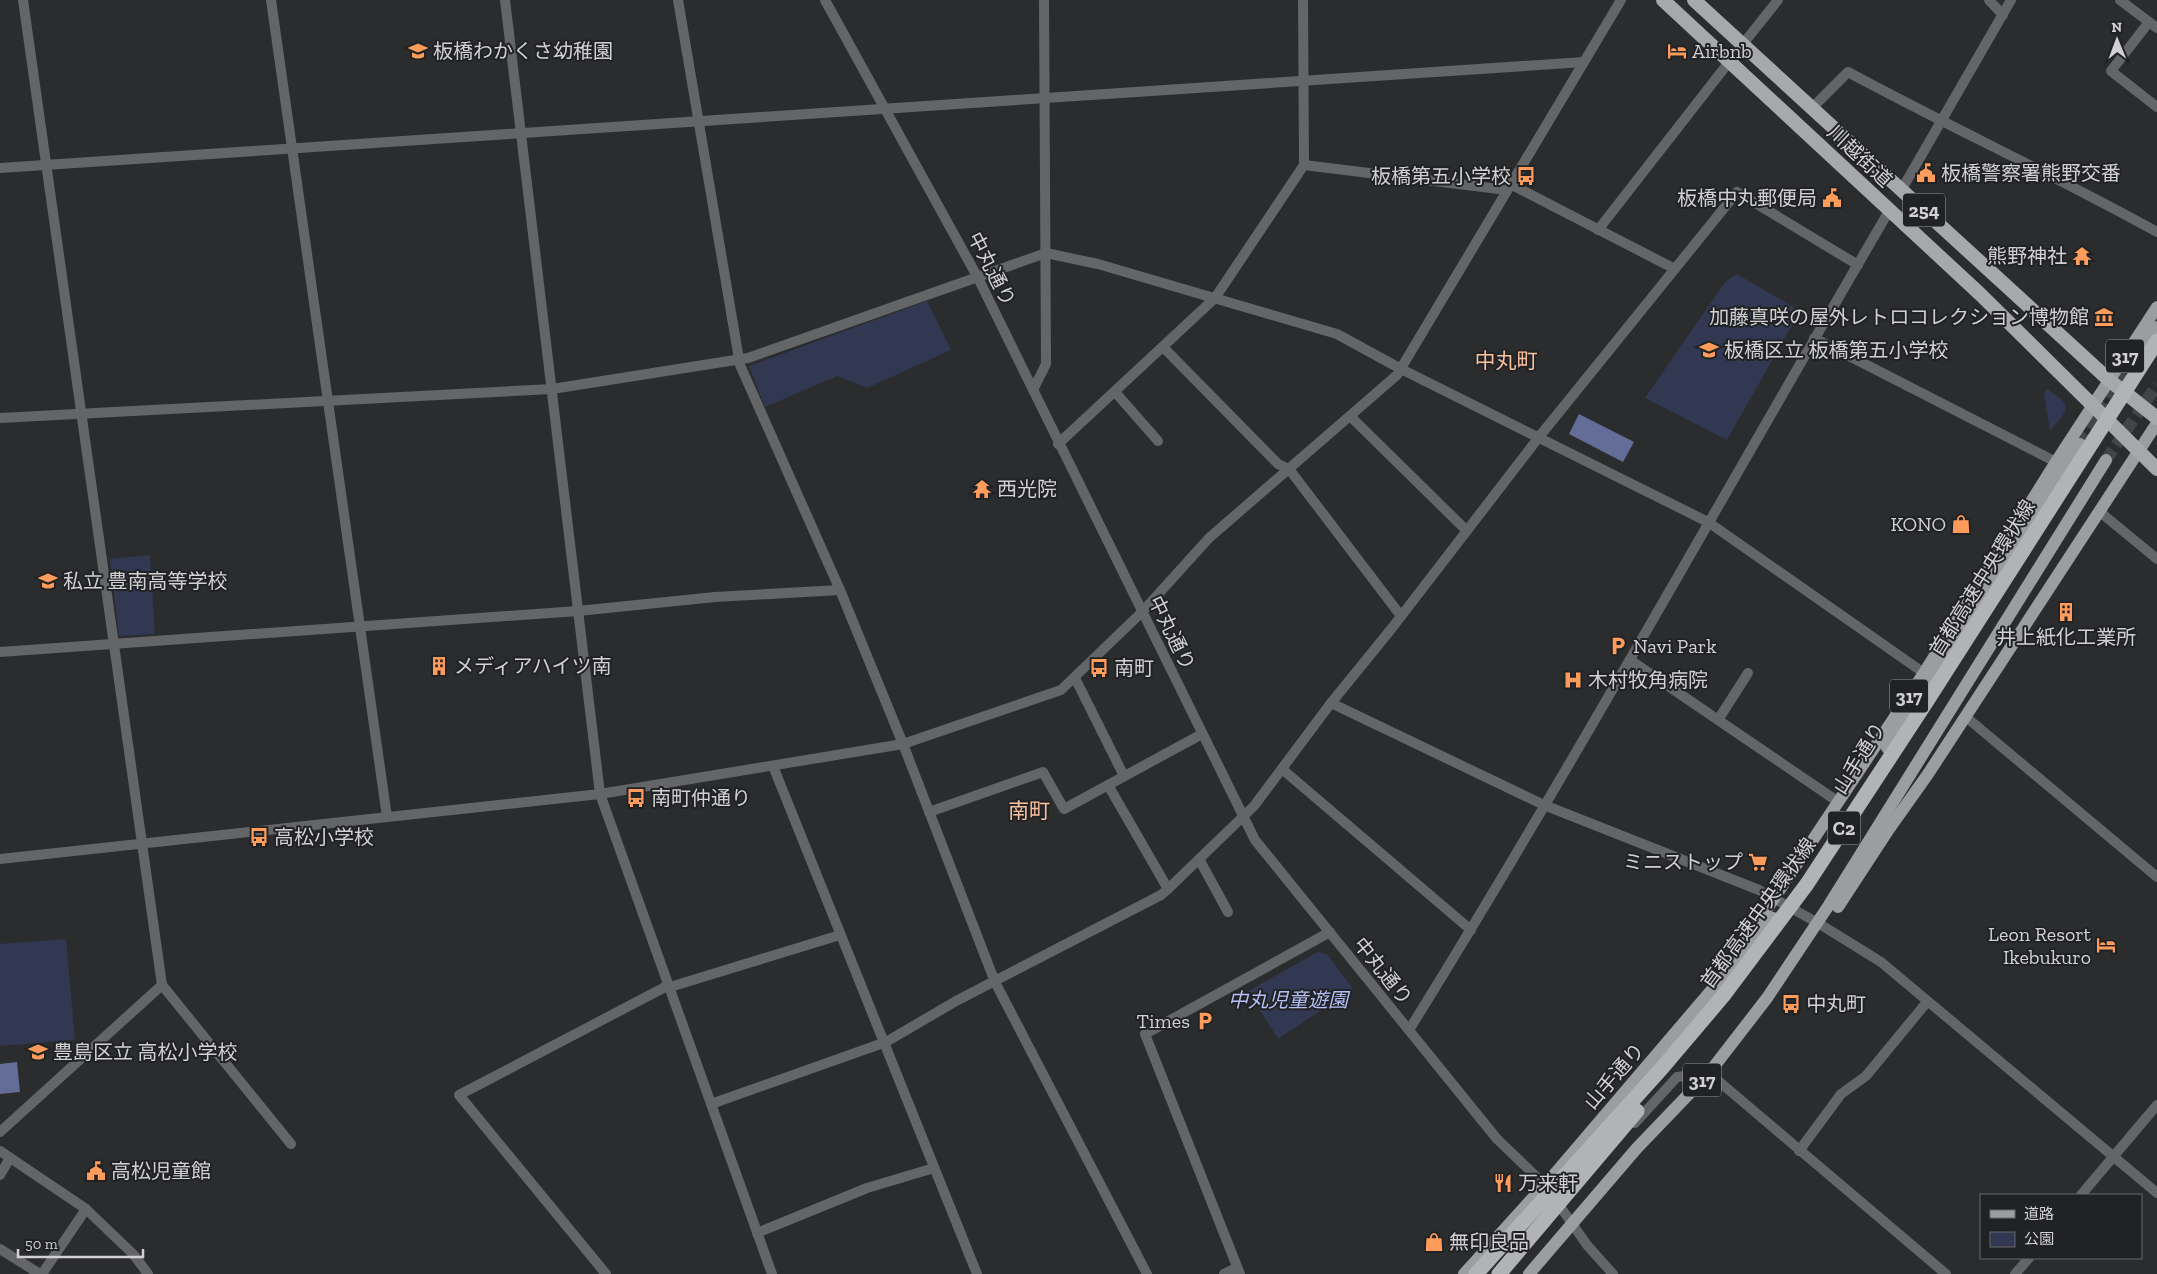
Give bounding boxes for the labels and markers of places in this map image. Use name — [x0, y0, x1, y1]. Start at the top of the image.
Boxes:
place label: 板橋わかくさ幼稚園 — [433, 39, 613, 63]
place label: Airbnb — [1692, 39, 1752, 63]
school or university icon: 板橋わかくさ幼稚園 — [407, 40, 429, 62]
hotel icon: Airbnb — [1666, 40, 1688, 62]
place label: 板橋警察署熊野交番 — [1941, 161, 2121, 185]
public building icon: 板橋警察署熊野交番 — [1915, 162, 1937, 184]
place label: 板橋第五小学校 — [1371, 164, 1511, 188]
bus stop icon: 板橋第五小学校 — [1515, 165, 1537, 187]
place label: 板橋中丸郵便局 — [1677, 186, 1817, 210]
public building icon: 板橋中丸郵便局 — [1821, 187, 1843, 209]
place label: 熊野神社 — [1987, 244, 2067, 268]
temple icon: 熊野神社 — [2071, 245, 2093, 267]
place label: 加藤真咲の屋外レトロコレクション博物館 — [1709, 305, 2089, 329]
museum icon: 加藤真咲の屋外レトロコレクション博物館 — [2093, 306, 2115, 328]
place label: 板橋区立 板橋第五小学校 — [1724, 338, 1949, 362]
school or university icon: 板橋区立 板橋第五小学校 — [1698, 339, 1720, 361]
place label: 西光院 — [997, 477, 1057, 501]
temple icon: 西光院 — [971, 478, 993, 500]
place label: KONO — [1890, 512, 1946, 536]
shop icon: KONO — [1950, 513, 1972, 535]
place label: 私立 豊南高等学校 — [63, 569, 228, 593]
school or university icon: 私立 豊南高等学校 — [37, 570, 59, 592]
building icon: 井上紙化工業所 — [2055, 601, 2077, 623]
place label: 井上紙化工業所 — [1996, 625, 2136, 649]
place label: Navi Park — [1633, 634, 1717, 658]
parking icon: Navi Park — [1607, 635, 1629, 657]
place label: メディアハイツ南 — [454, 654, 611, 678]
building icon: メディアハイツ南 — [428, 655, 450, 677]
place label: 南町 — [1114, 656, 1154, 680]
bus stop icon: 南町 — [1088, 657, 1110, 679]
place label: 木村牧角病院 — [1588, 668, 1708, 692]
hospital icon: 木村牧角病院 — [1562, 669, 1584, 691]
place label: 南町仲通り — [651, 786, 751, 810]
bus stop icon: 南町仲通り — [625, 787, 647, 809]
place label: 高松小学校 — [274, 825, 374, 849]
bus stop icon: 高松小学校 — [248, 826, 270, 848]
place label: ミニストップ — [1623, 850, 1743, 874]
supermarket icon: ミニストップ — [1747, 851, 1769, 873]
place label: Leon Resort Ikebukuro — [1988, 922, 2092, 969]
hotel icon: Leon Resort Ikebukuro — [2095, 934, 2117, 956]
place label: 中丸町 — [1806, 992, 1866, 1016]
bus stop icon: 中丸町 — [1780, 993, 1802, 1015]
place label: Times — [1137, 1009, 1190, 1033]
parking icon: Times — [1194, 1010, 1216, 1032]
place label: 豊島区立 高松小学校 — [53, 1040, 238, 1064]
school or university icon: 豊島区立 高松小学校 — [27, 1041, 49, 1063]
place label: 高松児童館 — [111, 1159, 211, 1183]
public building icon: 高松児童館 — [85, 1160, 107, 1182]
place label: 万来軒 — [1518, 1171, 1578, 1195]
restaurant icon: 万来軒 — [1492, 1172, 1514, 1194]
place label: 無印良品 — [1449, 1230, 1529, 1254]
shop icon: 無印良品 — [1423, 1231, 1445, 1253]

